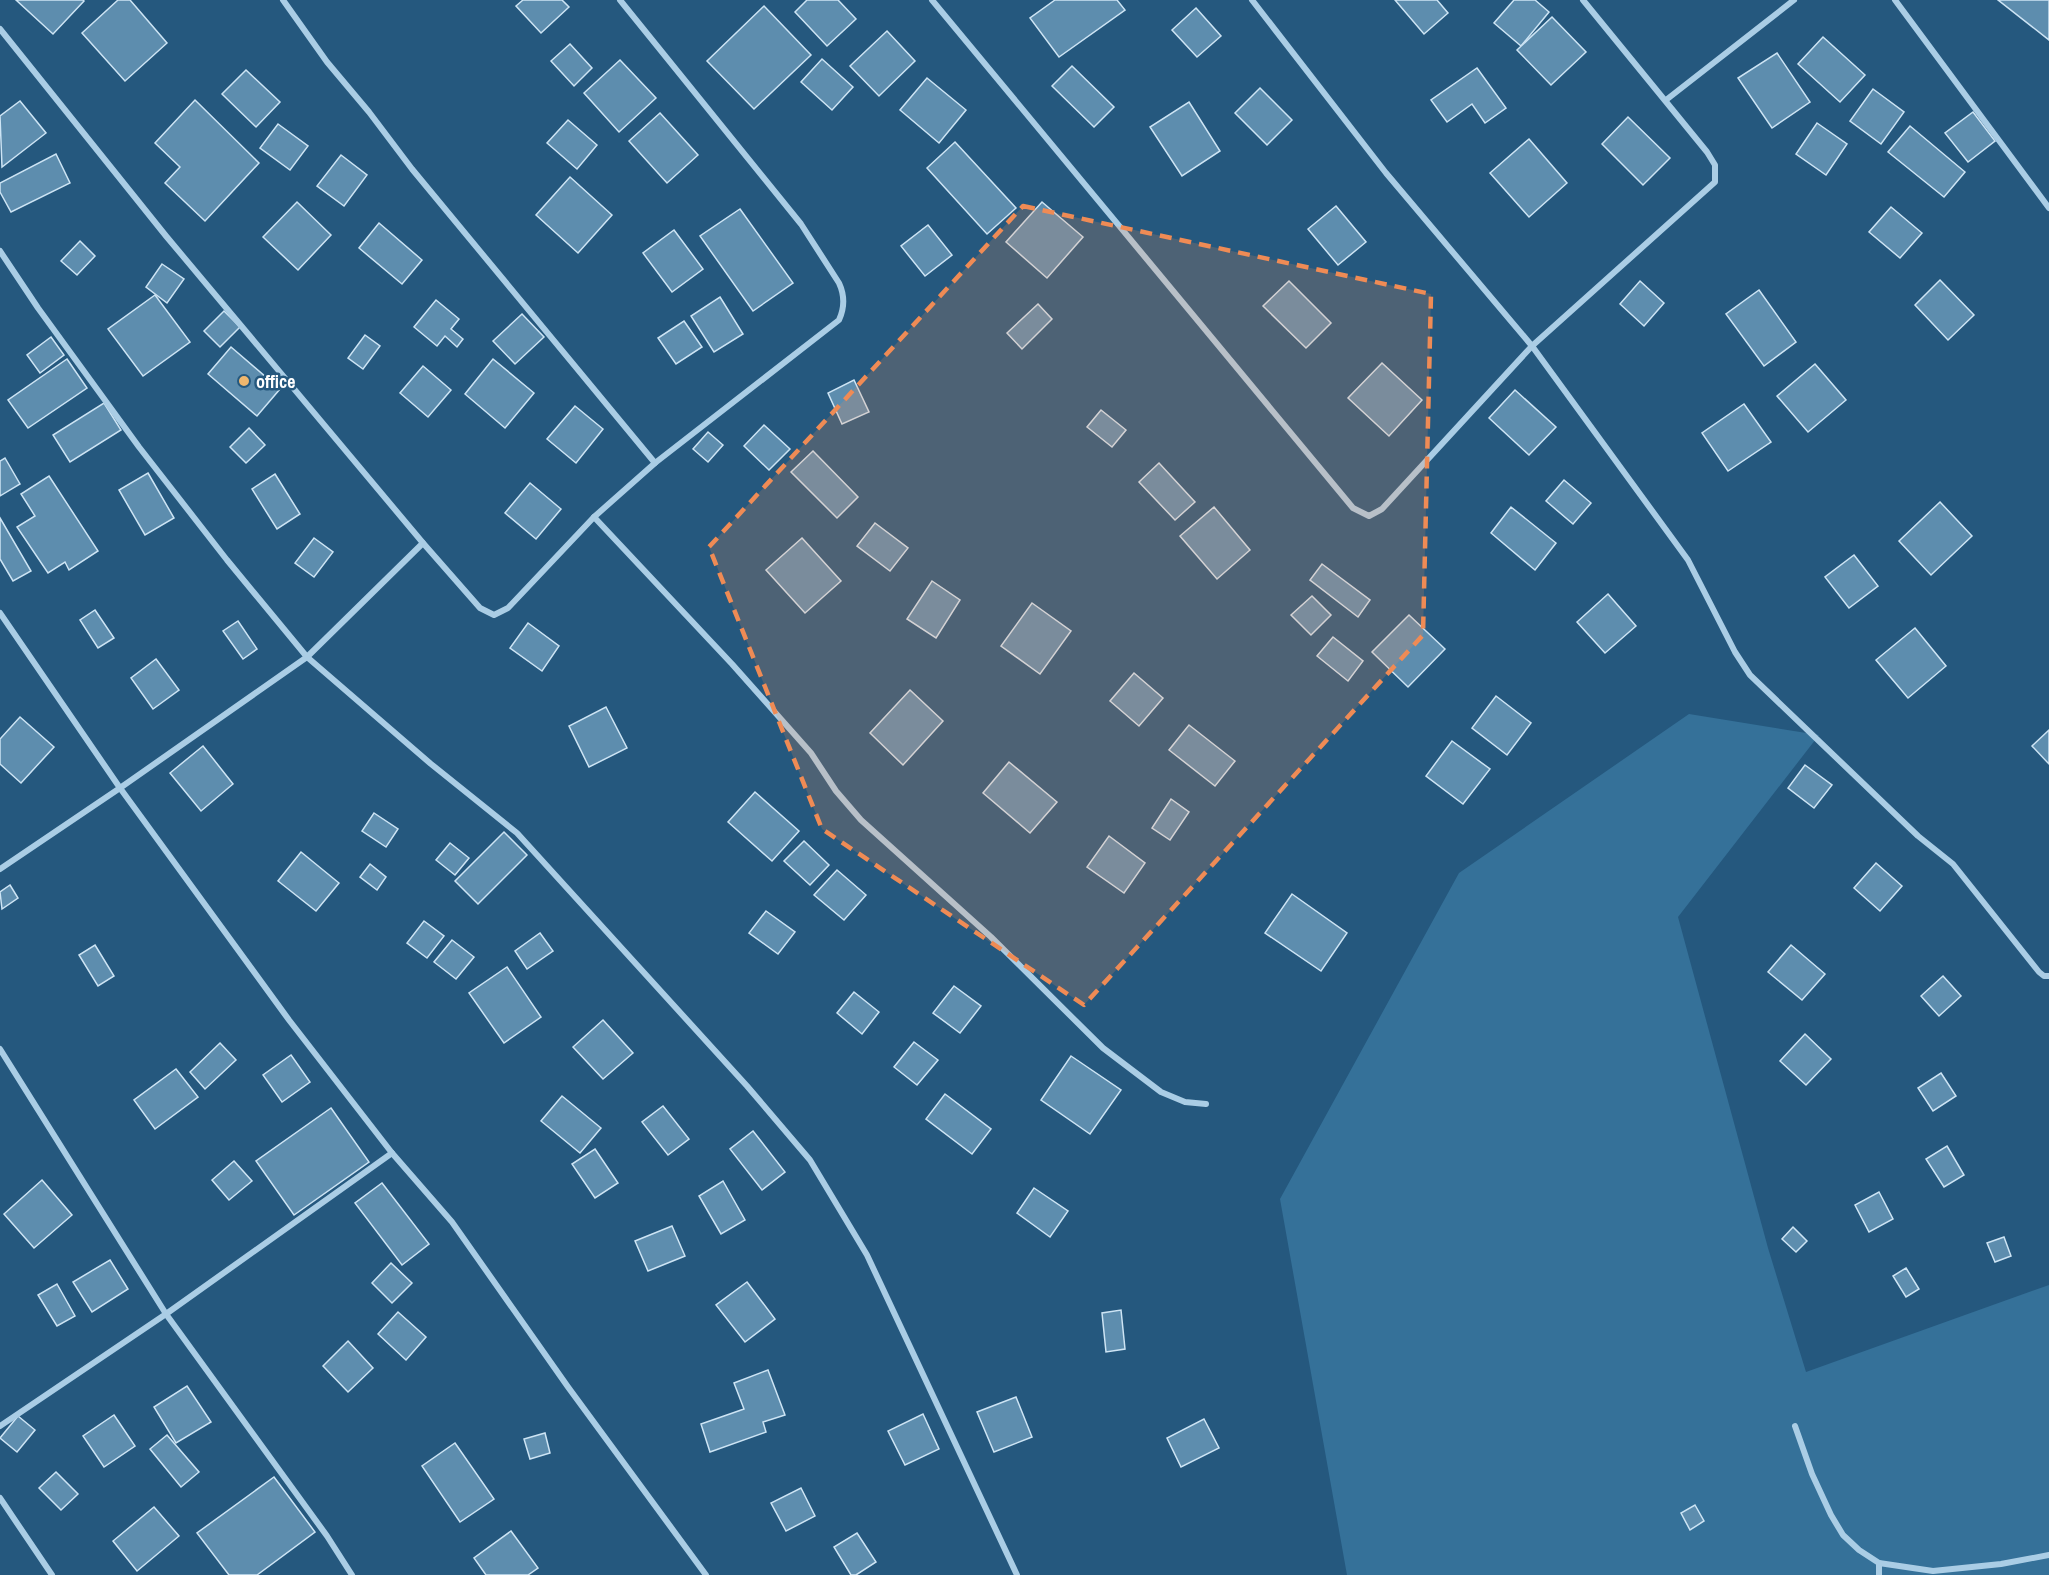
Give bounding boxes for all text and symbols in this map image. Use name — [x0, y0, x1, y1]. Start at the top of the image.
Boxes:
place label: office — [256, 369, 295, 394]
marker: office — [237, 374, 251, 388]

